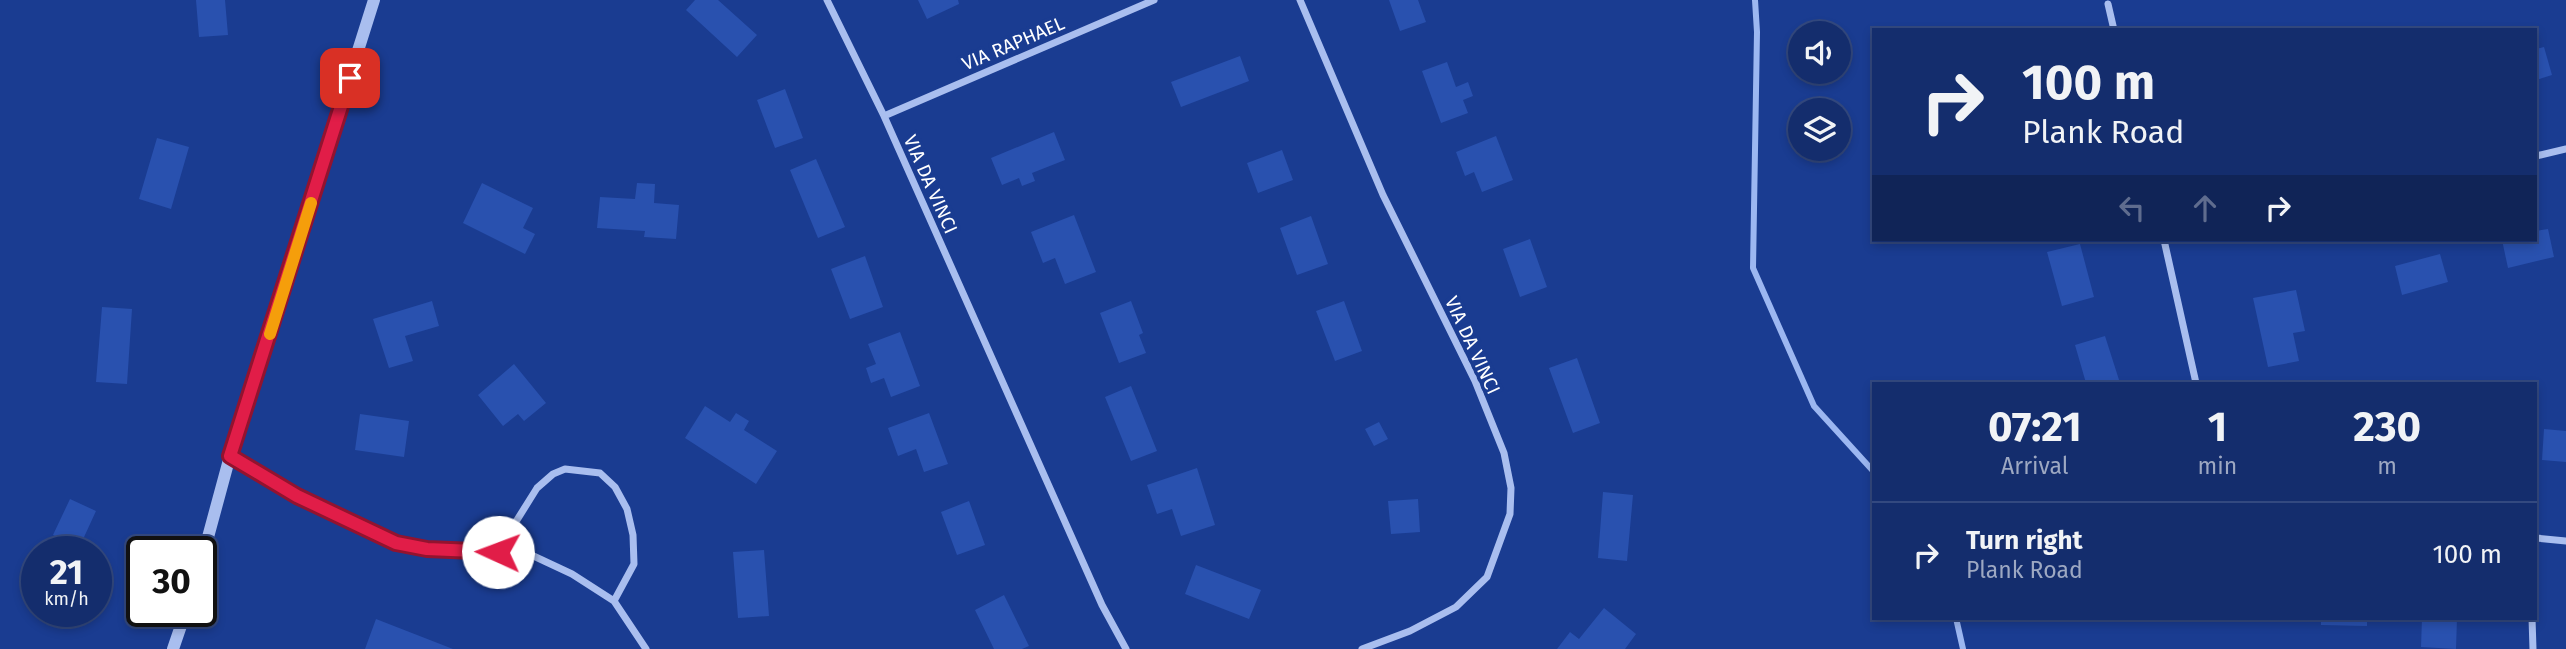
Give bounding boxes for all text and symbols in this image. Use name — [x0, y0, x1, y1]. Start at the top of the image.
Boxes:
street label: VIA RAPHAEL — [959, 11, 1068, 75]
map controls — [1788, 21, 1851, 161]
button: sound — [1788, 21, 1851, 84]
pin — [320, 48, 380, 108]
text: 100 m — [2022, 53, 2155, 112]
icon: right — [1907, 56, 1998, 147]
icon: arrive — [331, 59, 369, 97]
button: layers — [1788, 98, 1851, 161]
text: Plank Road — [2022, 113, 2184, 151]
street label: VIA DA VINCI — [899, 131, 962, 237]
icon: left — [2113, 189, 2151, 227]
icon: ahead — [2186, 189, 2224, 227]
icon: right — [2259, 189, 2297, 227]
street label: VIA DA VINCI — [1440, 293, 1505, 398]
text: 07:21 — [1988, 402, 2082, 452]
text: 1 — [2208, 402, 2227, 452]
text: 230 — [2353, 402, 2421, 452]
text: Arrival — [2001, 452, 2068, 480]
text: min — [2198, 452, 2237, 480]
text: m — [2377, 452, 2397, 480]
position arrow — [461, 515, 535, 589]
text: Turn right — [1966, 525, 2083, 556]
speed limit sign: 30 — [126, 536, 217, 627]
icon: right — [1907, 536, 1945, 574]
text: 100 m — [2433, 539, 2502, 570]
text: 21 — [50, 551, 83, 593]
text: Plank Road — [1966, 556, 2083, 584]
text: km/h — [44, 588, 89, 610]

